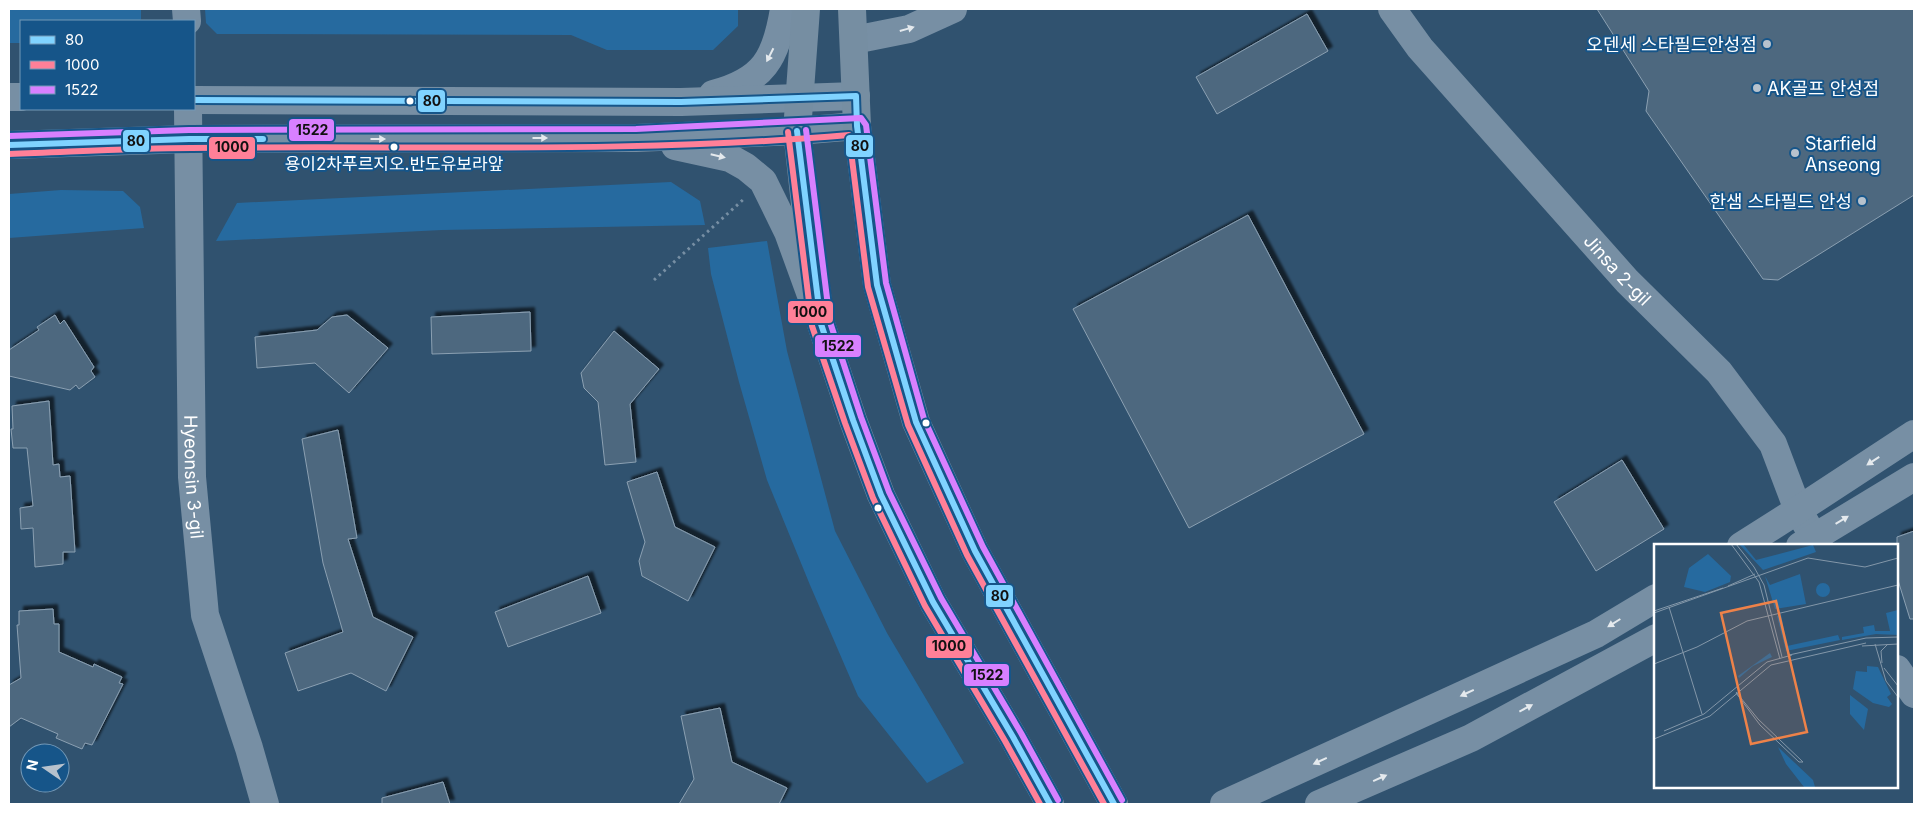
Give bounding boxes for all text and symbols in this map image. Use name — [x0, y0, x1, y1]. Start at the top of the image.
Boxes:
legend — [20, 20, 195, 110]
one-way arrow — [900, 24, 915, 32]
text: 80 — [65, 30, 84, 49]
place label: 오덴세 스타필드안성점 — [1586, 34, 1757, 55]
marker: 오덴세 스타필드안성점 — [1761, 38, 1773, 50]
one-way arrow — [766, 48, 774, 62]
text: 1000 — [65, 55, 100, 74]
place label: AK골프 안성점 — [1767, 78, 1879, 99]
text: 1522 — [65, 80, 99, 99]
marker: AK골프 안성점 — [1751, 82, 1763, 94]
line badge: 80 — [417, 89, 446, 113]
text: 80 — [423, 92, 441, 109]
unlabelled marker — [405, 96, 415, 106]
line badge: 1522 — [288, 118, 335, 142]
text: 1522 — [296, 121, 328, 138]
line badge: 80 — [122, 129, 150, 153]
text: 80 — [127, 132, 145, 149]
place label: Starfield Anseong — [1805, 133, 1881, 175]
one-way arrow — [533, 134, 549, 142]
line badge: 80 — [845, 134, 874, 158]
one-way arrow — [370, 135, 386, 143]
line badge: 1000 — [208, 136, 256, 160]
text: 80 — [851, 137, 869, 154]
text: 1000 — [215, 138, 249, 155]
marker: 용이2차푸르지오.반도유보라앞 — [389, 142, 399, 152]
marker: Starfield Anseong — [1789, 147, 1801, 159]
one-way arrow — [711, 152, 726, 160]
place label: 용이2차푸르지오.반도유보라앞 — [285, 154, 504, 174]
place label: 한샘 스타필드 안성 — [1709, 191, 1852, 212]
marker: 한샘 스타필드 안성 — [1856, 195, 1868, 207]
street label: Jinsa 2-gil — [1580, 230, 1656, 309]
line badge: 1000 — [787, 300, 834, 324]
text: 1000 — [793, 303, 827, 320]
line badge: 1522 — [814, 334, 862, 358]
text: 1522 — [822, 337, 854, 354]
street label: Hyeonsin 3-gil — [181, 415, 208, 540]
unlabelled marker — [921, 418, 931, 428]
one-way arrow — [1867, 456, 1880, 466]
unlabelled marker — [873, 503, 883, 513]
one-way arrow — [1835, 515, 1848, 524]
inset map — [1654, 544, 1898, 788]
line badge: 80 — [985, 584, 1014, 608]
text: 80 — [991, 587, 1009, 604]
one-way arrow — [1607, 619, 1620, 628]
line badge: 1000 — [925, 635, 973, 659]
text: 1000 — [932, 637, 966, 654]
line badge: 1522 — [963, 663, 1010, 687]
text: 1522 — [971, 666, 1003, 683]
one-way arrow — [1460, 689, 1474, 697]
one-way arrow — [1519, 704, 1534, 712]
north arrow — [20, 743, 70, 793]
one-way arrow — [1312, 756, 1327, 765]
text: N — [22, 758, 41, 772]
one-way arrow — [1373, 773, 1387, 781]

